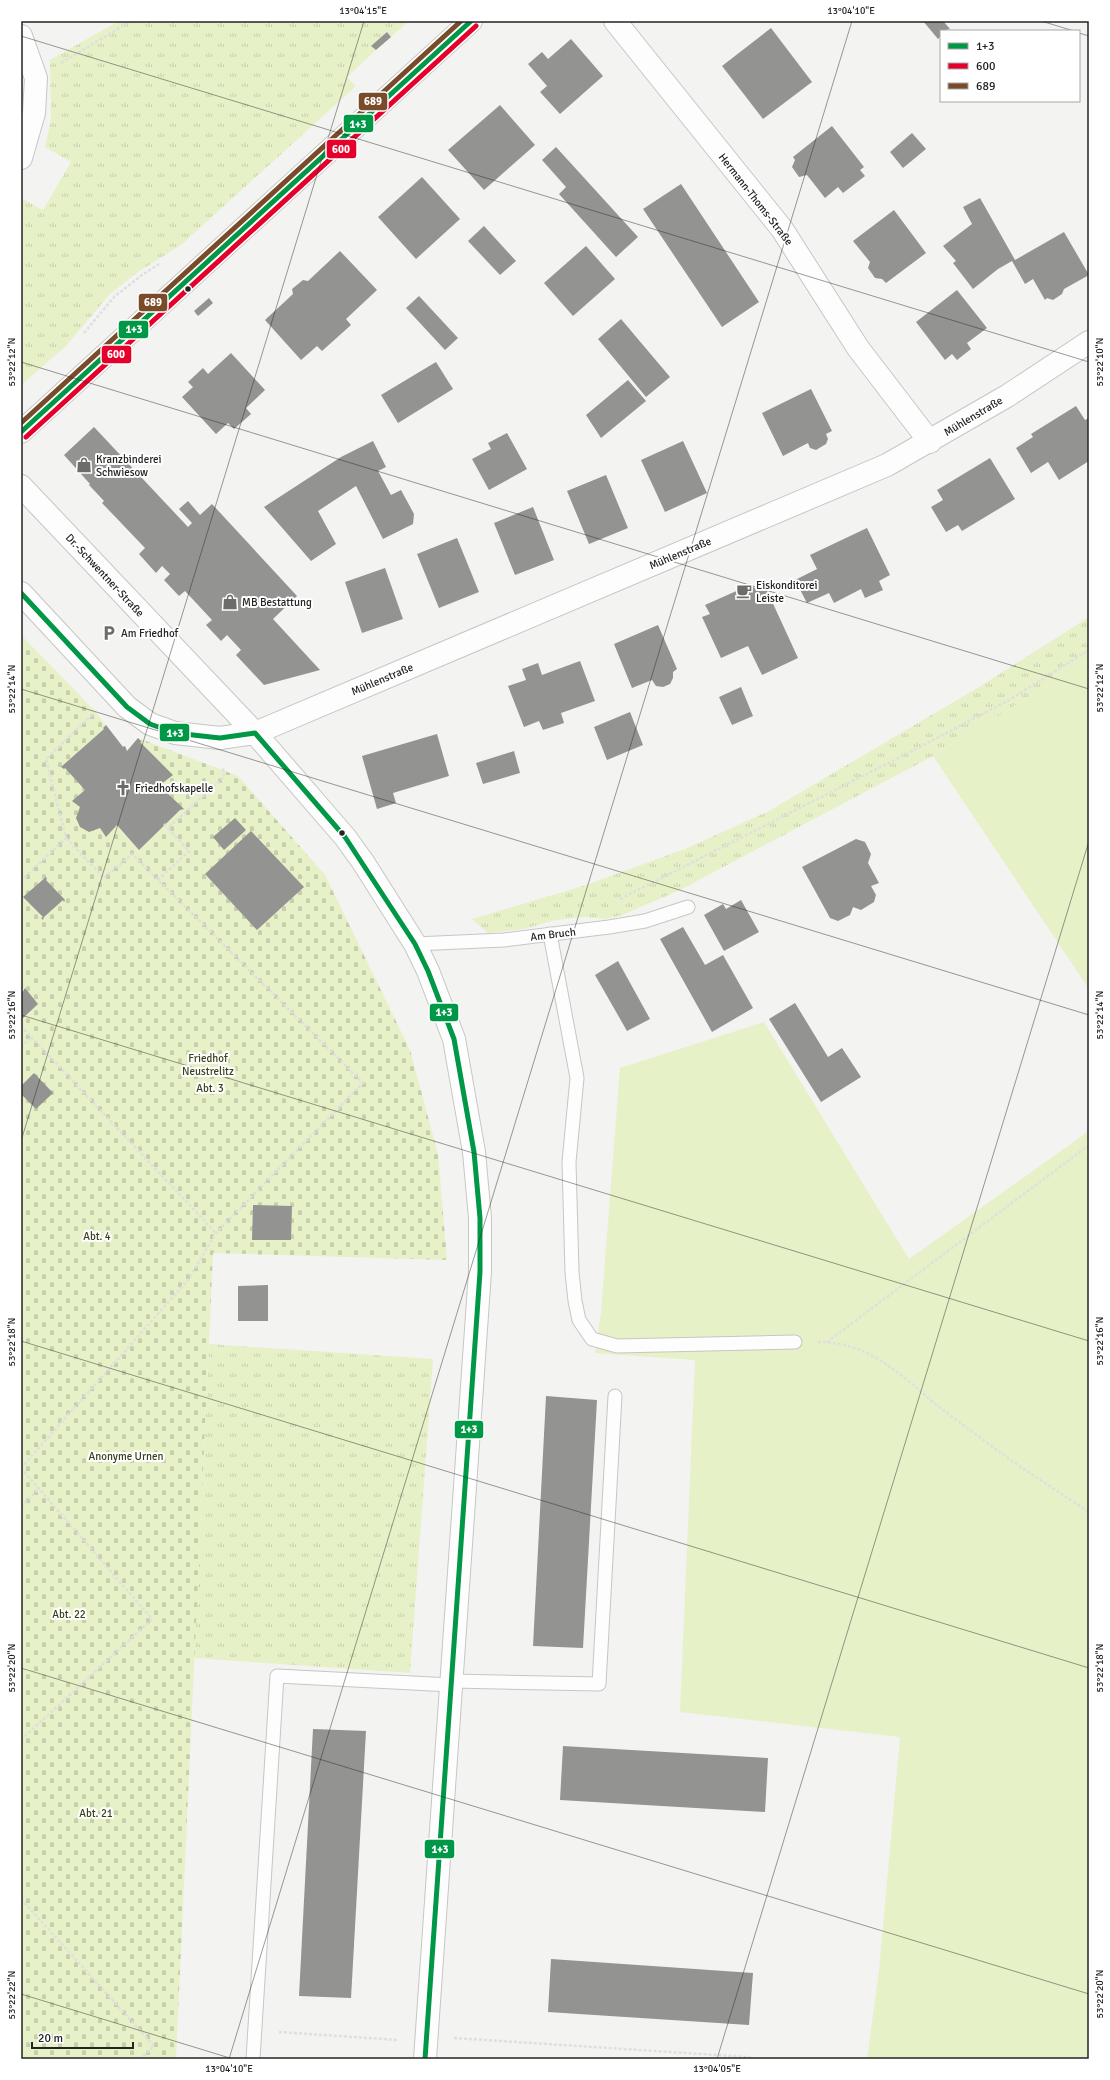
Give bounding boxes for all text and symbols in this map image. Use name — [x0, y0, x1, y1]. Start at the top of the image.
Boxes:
text: 13°04'15"E — [339, 5, 387, 17]
text: 13°04'10"E — [827, 5, 875, 17]
legend — [940, 30, 1080, 102]
text: 1+3 — [976, 39, 994, 54]
text: 600 — [976, 59, 995, 74]
text: 689 — [976, 79, 995, 94]
line badge: 689 — [358, 92, 388, 111]
text: 689 — [364, 95, 382, 108]
line badge: 1+3 — [343, 114, 374, 133]
text: 1+3 — [349, 118, 367, 131]
line badge: 600 — [326, 139, 357, 159]
text: 600 — [332, 143, 350, 156]
street label: Hermann-Thoms-Straße — [716, 151, 796, 248]
unlabelled marker — [183, 284, 193, 294]
line badge: 689 — [138, 293, 168, 312]
text: 689 — [144, 296, 162, 309]
line badge: 1+3 — [118, 320, 149, 339]
text: 1+3 — [125, 323, 143, 336]
text: 53°22'12"N — [6, 338, 18, 386]
text: 53°22'10"N — [1094, 338, 1106, 386]
line badge: 600 — [101, 345, 132, 364]
text: 600 — [107, 348, 125, 361]
street label: Mühlenstraße — [942, 394, 1005, 439]
place label: Kranzbinderei Schwiesow — [96, 453, 161, 479]
shop icon: Kranzbinderei Schwiesow — [75, 456, 93, 474]
street label: Dr.-Schwentner-Straße — [63, 531, 146, 620]
street label: Mühlenstraße — [647, 535, 713, 572]
place label: Eiskonditorei Leiste — [756, 579, 818, 605]
cafe icon: Eiskonditorei Leiste — [735, 582, 753, 600]
shop icon: MB Bestattung — [221, 593, 239, 611]
place label: MB Bestattung — [242, 596, 312, 609]
parking icon: Am Friedhof — [100, 624, 118, 642]
place label: Am Friedhof — [121, 627, 180, 640]
street label: Mühlenstraße — [349, 661, 415, 698]
text: 53°22'12"N — [1094, 664, 1106, 712]
text: 53°22'14"N — [6, 665, 18, 713]
line badge: 1+3 — [159, 723, 190, 742]
text: 1+3 — [166, 727, 184, 740]
church icon: Friedhofskapelle — [114, 779, 132, 797]
place label: Friedhofskapelle — [135, 782, 213, 795]
unlabelled marker — [337, 828, 347, 838]
street label: Am Bruch — [530, 925, 577, 944]
text: 53°22'16"N — [6, 991, 18, 1039]
text: 53°22'14"N — [1094, 991, 1106, 1039]
line badge: 1+3 — [429, 1003, 459, 1022]
text: 1+3 — [435, 1006, 453, 1019]
park label: Friedhof Neustrelitz — [182, 1052, 234, 1078]
park label: Abt. 3 — [196, 1082, 224, 1095]
park label: Abt. 4 — [83, 1230, 111, 1243]
text: 53°22'16"N — [1094, 1317, 1106, 1365]
text: 53°22'18"N — [6, 1318, 18, 1366]
line badge: 1+3 — [454, 1420, 484, 1439]
text: 1+3 — [460, 1423, 478, 1436]
park label: Anonyme Urnen — [88, 1450, 164, 1463]
park label: Abt. 22 — [52, 1608, 86, 1621]
text: 53°22'20"N — [6, 1644, 18, 1692]
text: 53°22'18"N — [1094, 1644, 1106, 1692]
park label: Abt. 21 — [79, 1807, 113, 1820]
line badge: 1+3 — [424, 1839, 455, 1859]
text: 1+3 — [431, 1843, 449, 1856]
text: 53°22'20"N — [1094, 1970, 1106, 2018]
text: 53°22'22"N — [6, 1971, 18, 2019]
scale bar — [32, 2024, 133, 2050]
text: 20 m — [38, 2031, 63, 2046]
text: 13°04'10"E — [205, 2063, 253, 2075]
text: 13°04'05"E — [693, 2063, 741, 2075]

